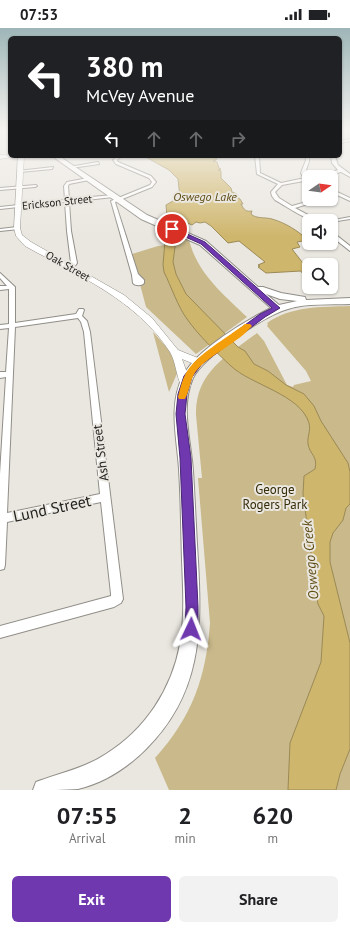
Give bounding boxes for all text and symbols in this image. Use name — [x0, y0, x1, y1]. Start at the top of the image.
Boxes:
text: 07:53 — [20, 5, 58, 24]
text: 380 m — [86, 48, 163, 85]
icon: left — [20, 52, 72, 104]
text: McVey Avenue — [86, 84, 194, 107]
icon: left — [101, 128, 123, 150]
icon: ahead — [143, 128, 165, 150]
icon: ahead — [185, 128, 207, 150]
icon: right — [227, 128, 249, 150]
north arrow — [302, 170, 338, 206]
map controls — [302, 170, 338, 294]
water label: Oswego Lake — [173, 189, 237, 204]
street label: Erickson Street — [21, 191, 93, 213]
pin — [155, 212, 189, 246]
button: sound — [302, 214, 338, 250]
icon: arrive — [161, 218, 183, 240]
street label: Oak Street — [43, 248, 93, 284]
button: search — [302, 258, 338, 294]
street label: Ash Street — [89, 423, 112, 482]
park label: George Rogers Park — [243, 481, 308, 513]
street label: Lund Street — [11, 490, 93, 526]
water label: Oswego Creek — [298, 519, 322, 600]
position arrow — [170, 608, 212, 650]
text: 07:55 — [57, 800, 118, 831]
text: 2 — [178, 800, 192, 831]
text: 620 — [252, 800, 293, 831]
text: Arrival — [69, 830, 105, 847]
text: min — [174, 830, 196, 847]
text: m — [268, 830, 278, 847]
button: Exit — [12, 876, 171, 922]
button: Share — [179, 876, 338, 922]

